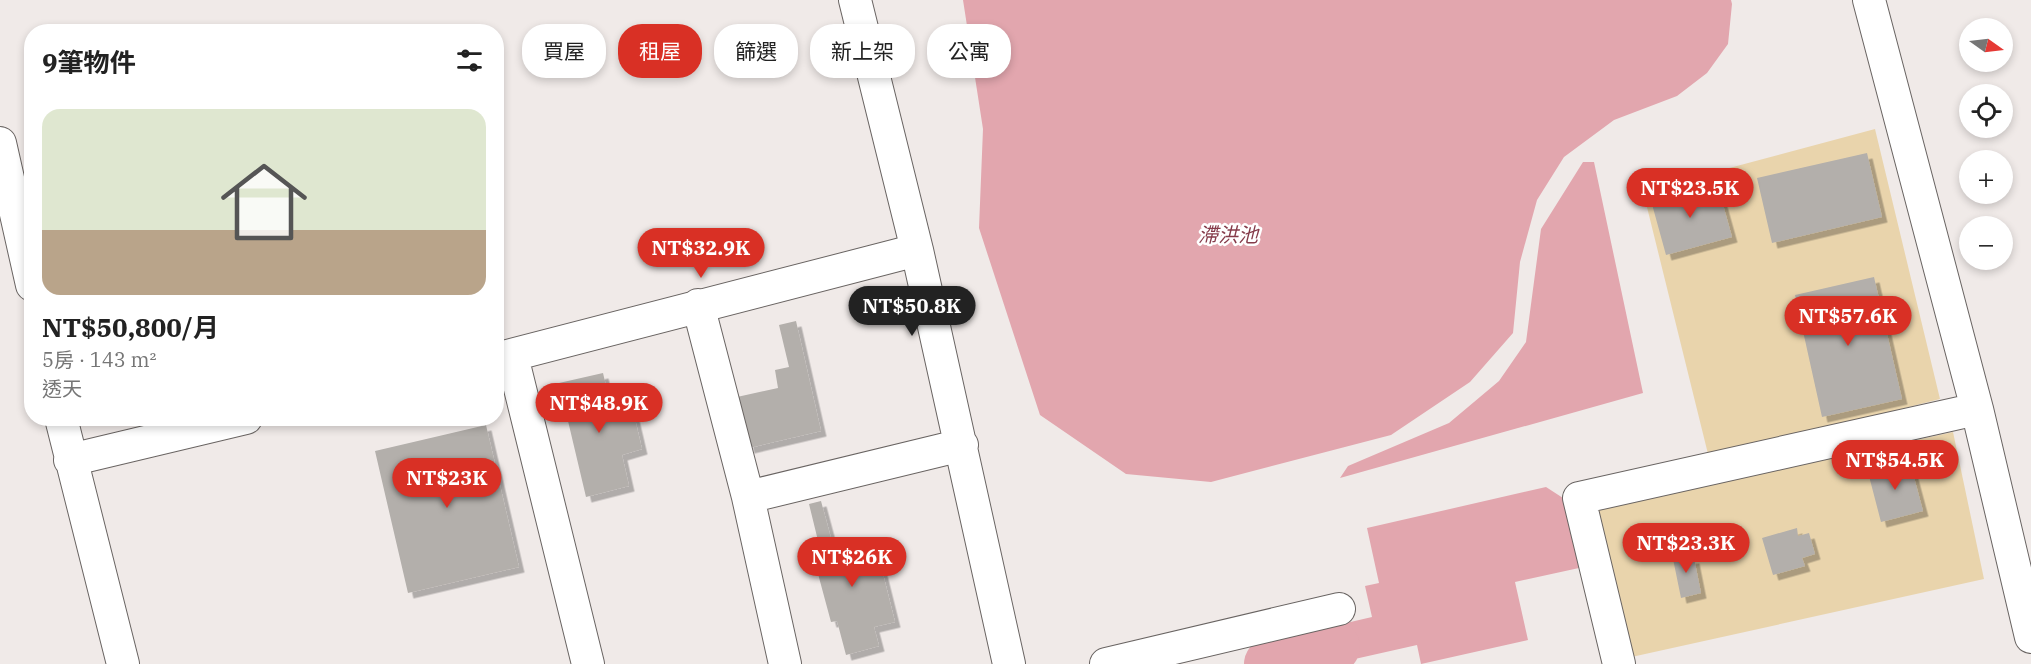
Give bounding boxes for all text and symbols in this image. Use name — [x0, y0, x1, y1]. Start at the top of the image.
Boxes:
north arrow — [1959, 18, 2013, 72]
map controls — [1959, 18, 2013, 270]
chip: 買屋 — [522, 24, 606, 78]
chip: 租屋 — [618, 24, 702, 78]
chip: 篩選 — [714, 24, 798, 78]
chip: 新上架 — [810, 24, 915, 78]
chip: 公寓 — [927, 24, 1011, 78]
icon: filters — [453, 44, 486, 77]
text: 9筆物件 — [42, 45, 136, 79]
button: locate — [1959, 84, 2013, 138]
icon: home — [210, 148, 318, 256]
button: + — [1959, 150, 2013, 204]
pin: NT$23.5K — [1628, 168, 1752, 219]
text: NT$23.5K — [1641, 174, 1739, 201]
button: − — [1959, 216, 2013, 270]
water label: 滯洪池 — [1198, 221, 1260, 248]
pin: NT$32.9K — [639, 228, 763, 279]
text: NT$32.9K — [652, 234, 750, 261]
pin: NT$50.8K — [850, 286, 974, 337]
text: NT$50.8K — [863, 292, 961, 319]
pin: NT$57.6K — [1786, 296, 1910, 347]
text: NT$57.6K — [1799, 302, 1897, 329]
text: NT$50,800/月 — [42, 310, 219, 344]
text: 5房 · 143 m² — [42, 346, 156, 373]
text: 透天 — [42, 375, 82, 402]
pin: NT$48.9K — [537, 383, 661, 434]
text: NT$48.9K — [550, 389, 648, 416]
pin: NT$54.5K — [1833, 440, 1957, 491]
text: NT$54.5K — [1846, 446, 1944, 473]
pin: NT$23K — [398, 458, 496, 509]
text: NT$23K — [406, 464, 488, 491]
pin: NT$23.3K — [1624, 523, 1748, 574]
text: NT$23.3K — [1637, 529, 1735, 556]
pin: NT$26K — [803, 537, 901, 588]
text: NT$26K — [811, 543, 893, 570]

